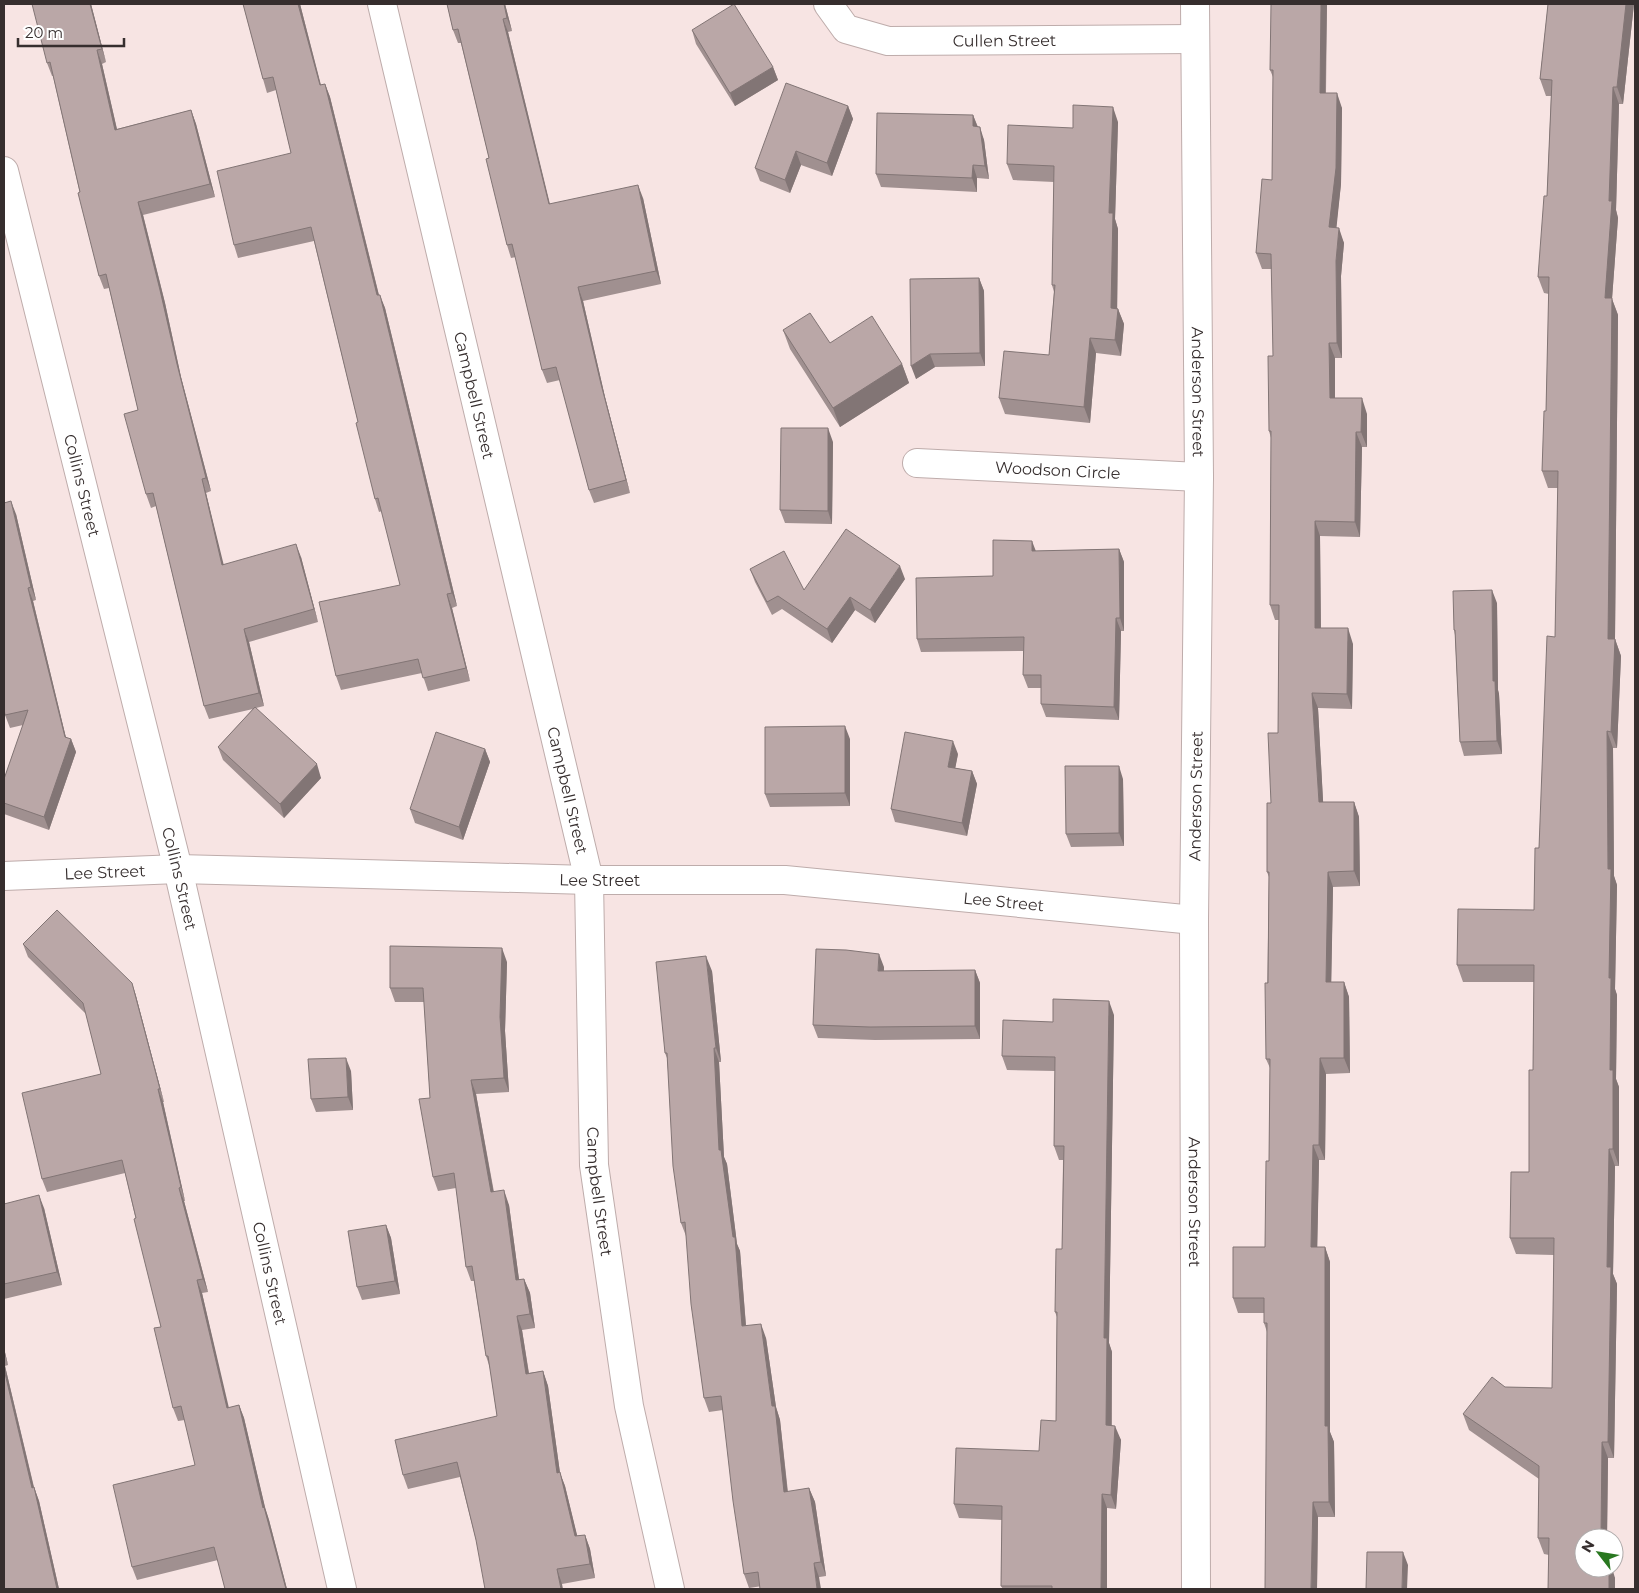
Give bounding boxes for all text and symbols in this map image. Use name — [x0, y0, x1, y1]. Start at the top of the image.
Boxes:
scale bar — [18, 15, 124, 47]
text: 20 m — [25, 23, 63, 42]
street label: Cullen Street — [953, 30, 1057, 50]
street label: Anderson Street — [1188, 327, 1208, 458]
street label: Campbell Street — [450, 330, 499, 461]
street label: Collins Street — [60, 432, 104, 539]
street label: Woodson Circle — [995, 457, 1121, 483]
street label: Campbell Street — [544, 725, 592, 856]
street label: Anderson Street — [1185, 730, 1207, 861]
street label: Collins Street — [158, 825, 201, 932]
street label: Lee Street — [64, 861, 146, 883]
street label: Lee Street — [559, 870, 641, 890]
street label: Lee Street — [962, 888, 1046, 915]
street label: Campbell Street — [584, 1127, 617, 1258]
street label: Anderson Street — [1185, 1137, 1205, 1268]
street label: Collins Street — [249, 1220, 291, 1327]
north arrow — [1574, 1528, 1624, 1578]
text: N — [1577, 1537, 1598, 1556]

